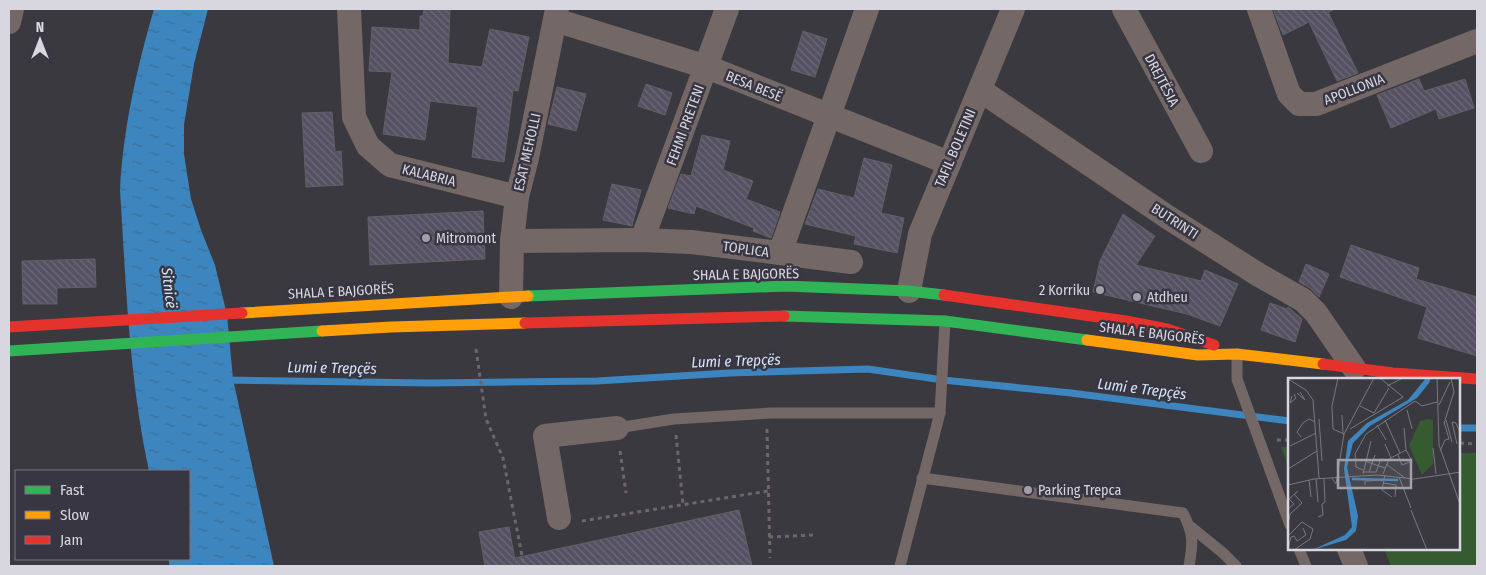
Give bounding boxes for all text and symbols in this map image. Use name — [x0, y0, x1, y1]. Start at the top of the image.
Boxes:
north arrow — [15, 15, 65, 65]
text: N — [36, 19, 44, 36]
street label: DREJTËSIA — [1141, 51, 1183, 110]
street label: BESA BESË — [723, 67, 785, 106]
street label: APOLLONIA — [1321, 70, 1387, 109]
street label: FEHMI PRETENI — [663, 82, 708, 168]
street label: TAFIL BOLETINI — [931, 106, 980, 190]
street label: ESAT MEHOLLI — [510, 111, 545, 193]
street label: KALABRIA — [400, 161, 458, 190]
street label: BUTRINTI — [1148, 200, 1201, 243]
place label: Mitromont — [436, 230, 496, 247]
marker: Mitromont — [420, 232, 432, 244]
street label: TOPLICA — [722, 238, 771, 261]
street label: SHALA E BAJGORËS — [693, 265, 799, 284]
water label: Sitnicë — [157, 266, 180, 309]
street label: SHALA E BAJGORËS — [288, 280, 394, 303]
place label: 2 Korriku — [1039, 282, 1090, 299]
marker: 2 Korriku — [1094, 284, 1106, 296]
place label: Atdheu — [1147, 289, 1188, 306]
marker: Atdheu — [1131, 291, 1143, 303]
street label: SHALA E BAJGORËS — [1098, 319, 1206, 348]
water label: Lumi e Trepçës — [691, 350, 782, 372]
water label: Lumi e Trepçës — [287, 358, 377, 378]
water label: Lumi e Trepçës — [1097, 375, 1188, 403]
inset map — [1288, 378, 1461, 550]
legend — [15, 470, 190, 560]
text: Fast — [60, 481, 84, 499]
place label: Parking Trepca — [1038, 482, 1121, 499]
marker: Parking Trepca — [1022, 484, 1034, 496]
text: Slow — [60, 506, 89, 524]
text: Jam — [60, 531, 83, 549]

